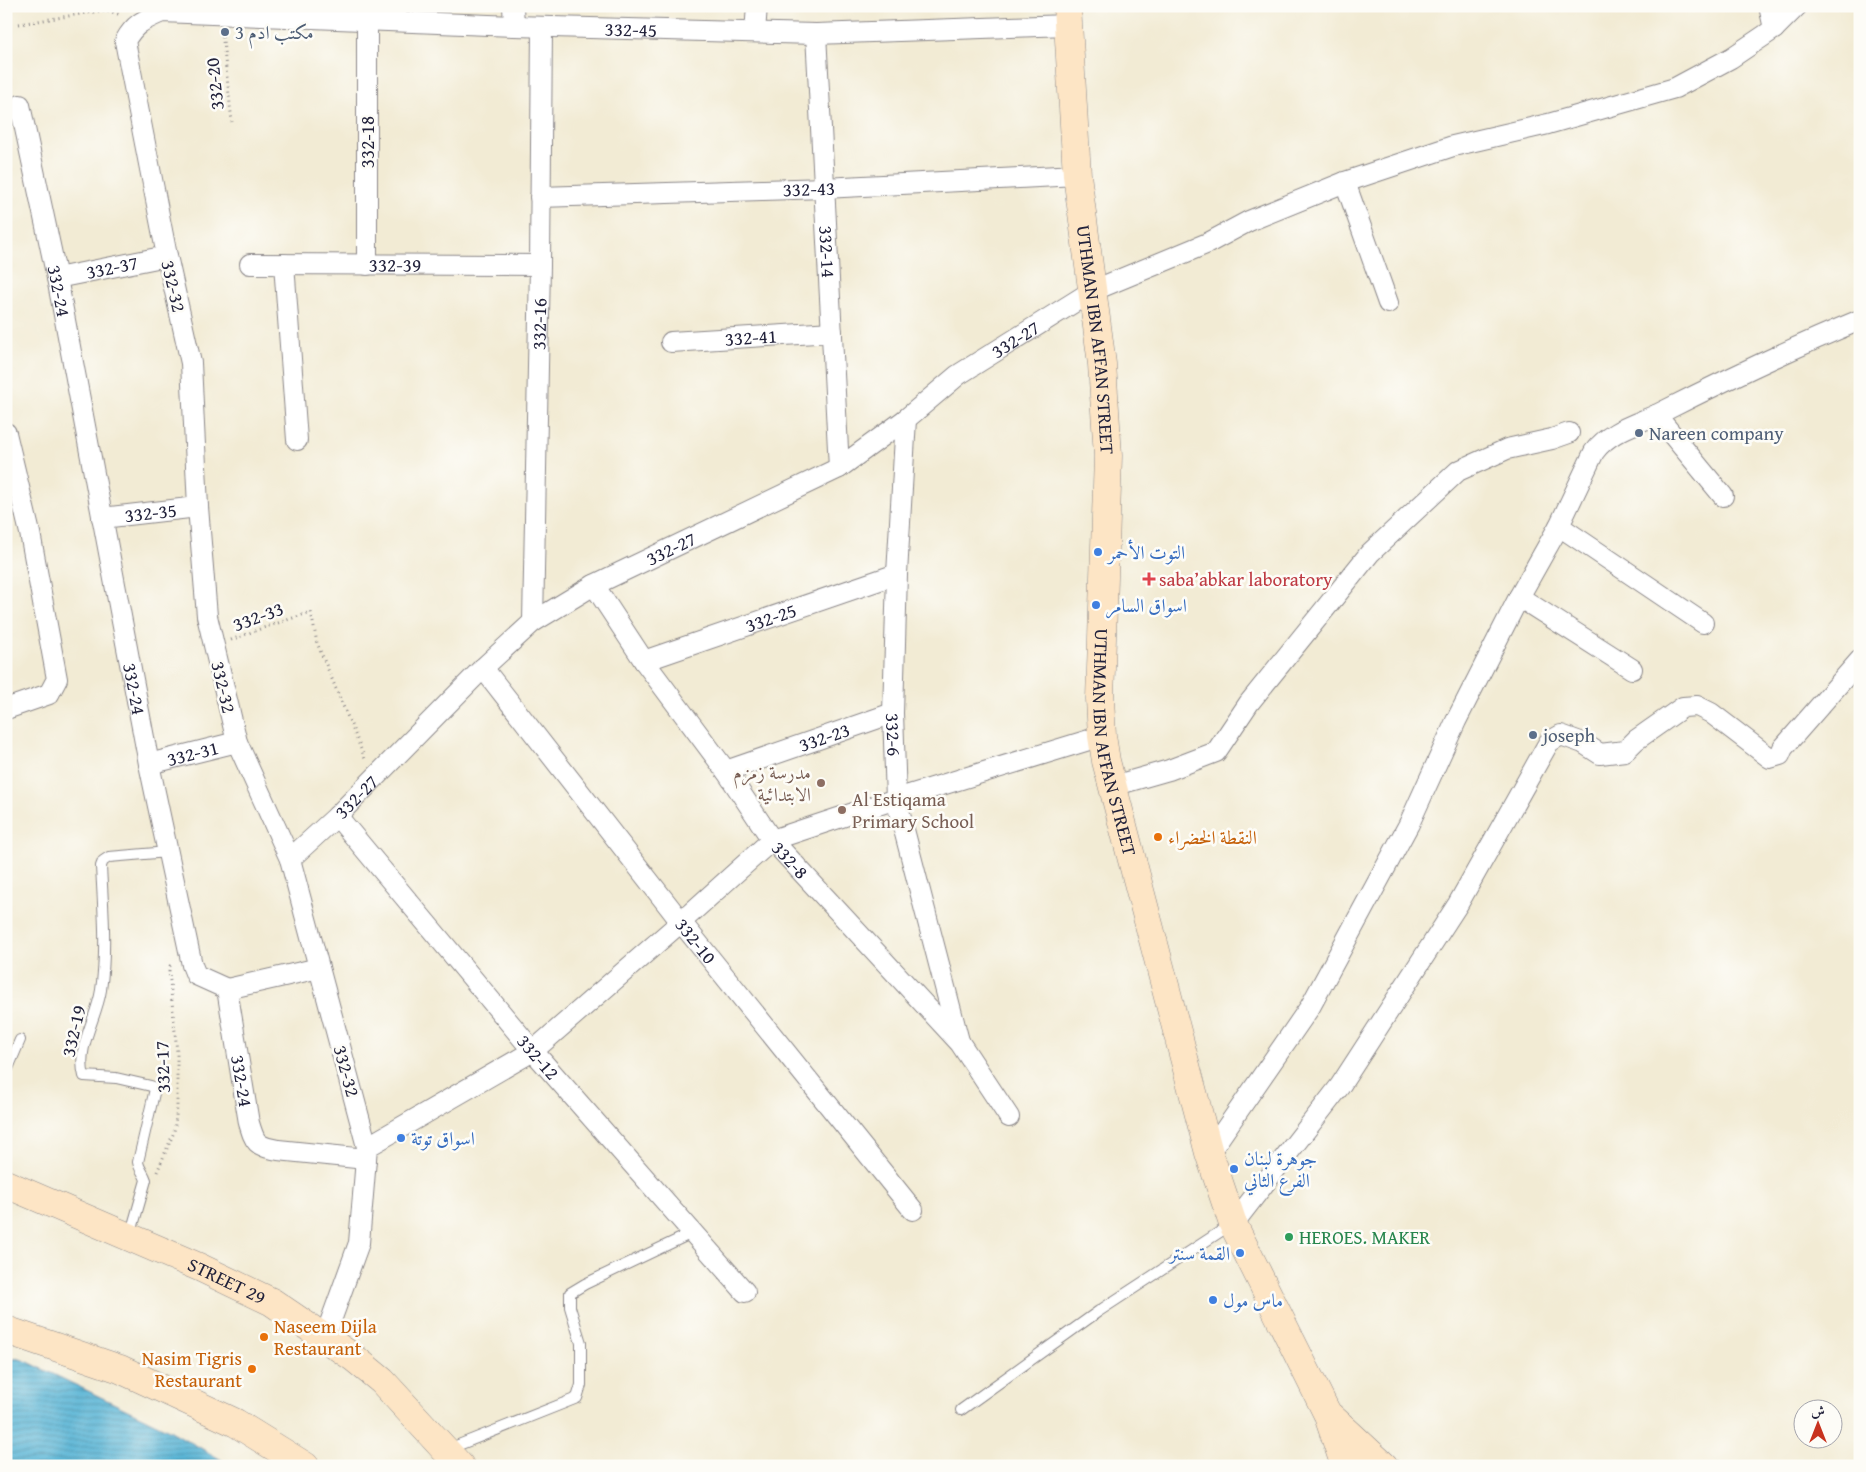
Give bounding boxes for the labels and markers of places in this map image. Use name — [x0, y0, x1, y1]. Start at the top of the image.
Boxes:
place label: مكتب ادم 3 — [235, 18, 314, 49]
marker: مكتب ادم 3 — [219, 26, 231, 38]
place label: Nareen company — [1649, 419, 1784, 447]
marker: Nareen company — [1633, 427, 1645, 439]
place label: التوت الأحمر — [1106, 538, 1185, 566]
marker: التوت الأحمر — [1092, 546, 1104, 558]
place label: saba’abkar laboratory — [1159, 565, 1333, 593]
marker: saba’abkar laboratory — [1143, 573, 1155, 585]
place label: اسواق السامر — [1106, 591, 1187, 619]
marker: اسواق السامر — [1090, 599, 1102, 611]
place label: joseph — [1540, 721, 1596, 749]
marker: joseph — [1527, 729, 1539, 741]
place label: مدرسة زمزم الابتدائية — [733, 758, 811, 808]
marker: مدرسة زمزم الابتدائية — [815, 777, 827, 789]
place label: Al Estiqama Primary School — [852, 785, 974, 835]
marker: Al Estiqama Primary School — [836, 804, 848, 816]
place label: النقطة الخضراء — [1168, 823, 1257, 851]
marker: النقطة الخضراء — [1152, 831, 1164, 843]
place label: اسواق توتة — [411, 1124, 475, 1152]
marker: اسواق توتة — [395, 1132, 407, 1144]
place label: جوهرة لبنان الفرع الثاني — [1244, 1144, 1317, 1196]
marker: جوهرة لبنان الفرع الثاني — [1228, 1163, 1240, 1175]
place label: HEROES. MAKER — [1299, 1223, 1430, 1251]
marker: HEROES. MAKER — [1283, 1231, 1295, 1243]
place label: القمة سنتر — [1167, 1239, 1230, 1267]
marker: القمة سنتر — [1234, 1247, 1246, 1259]
place label: ماس مول — [1223, 1286, 1283, 1314]
marker: ماس مول — [1207, 1294, 1219, 1306]
place label: Naseem Dijla Restaurant — [274, 1312, 377, 1362]
marker: Naseem Dijla Restaurant — [258, 1331, 270, 1343]
place label: Nasim Tigris Restaurant — [142, 1344, 242, 1394]
marker: Nasim Tigris Restaurant — [246, 1363, 258, 1375]

